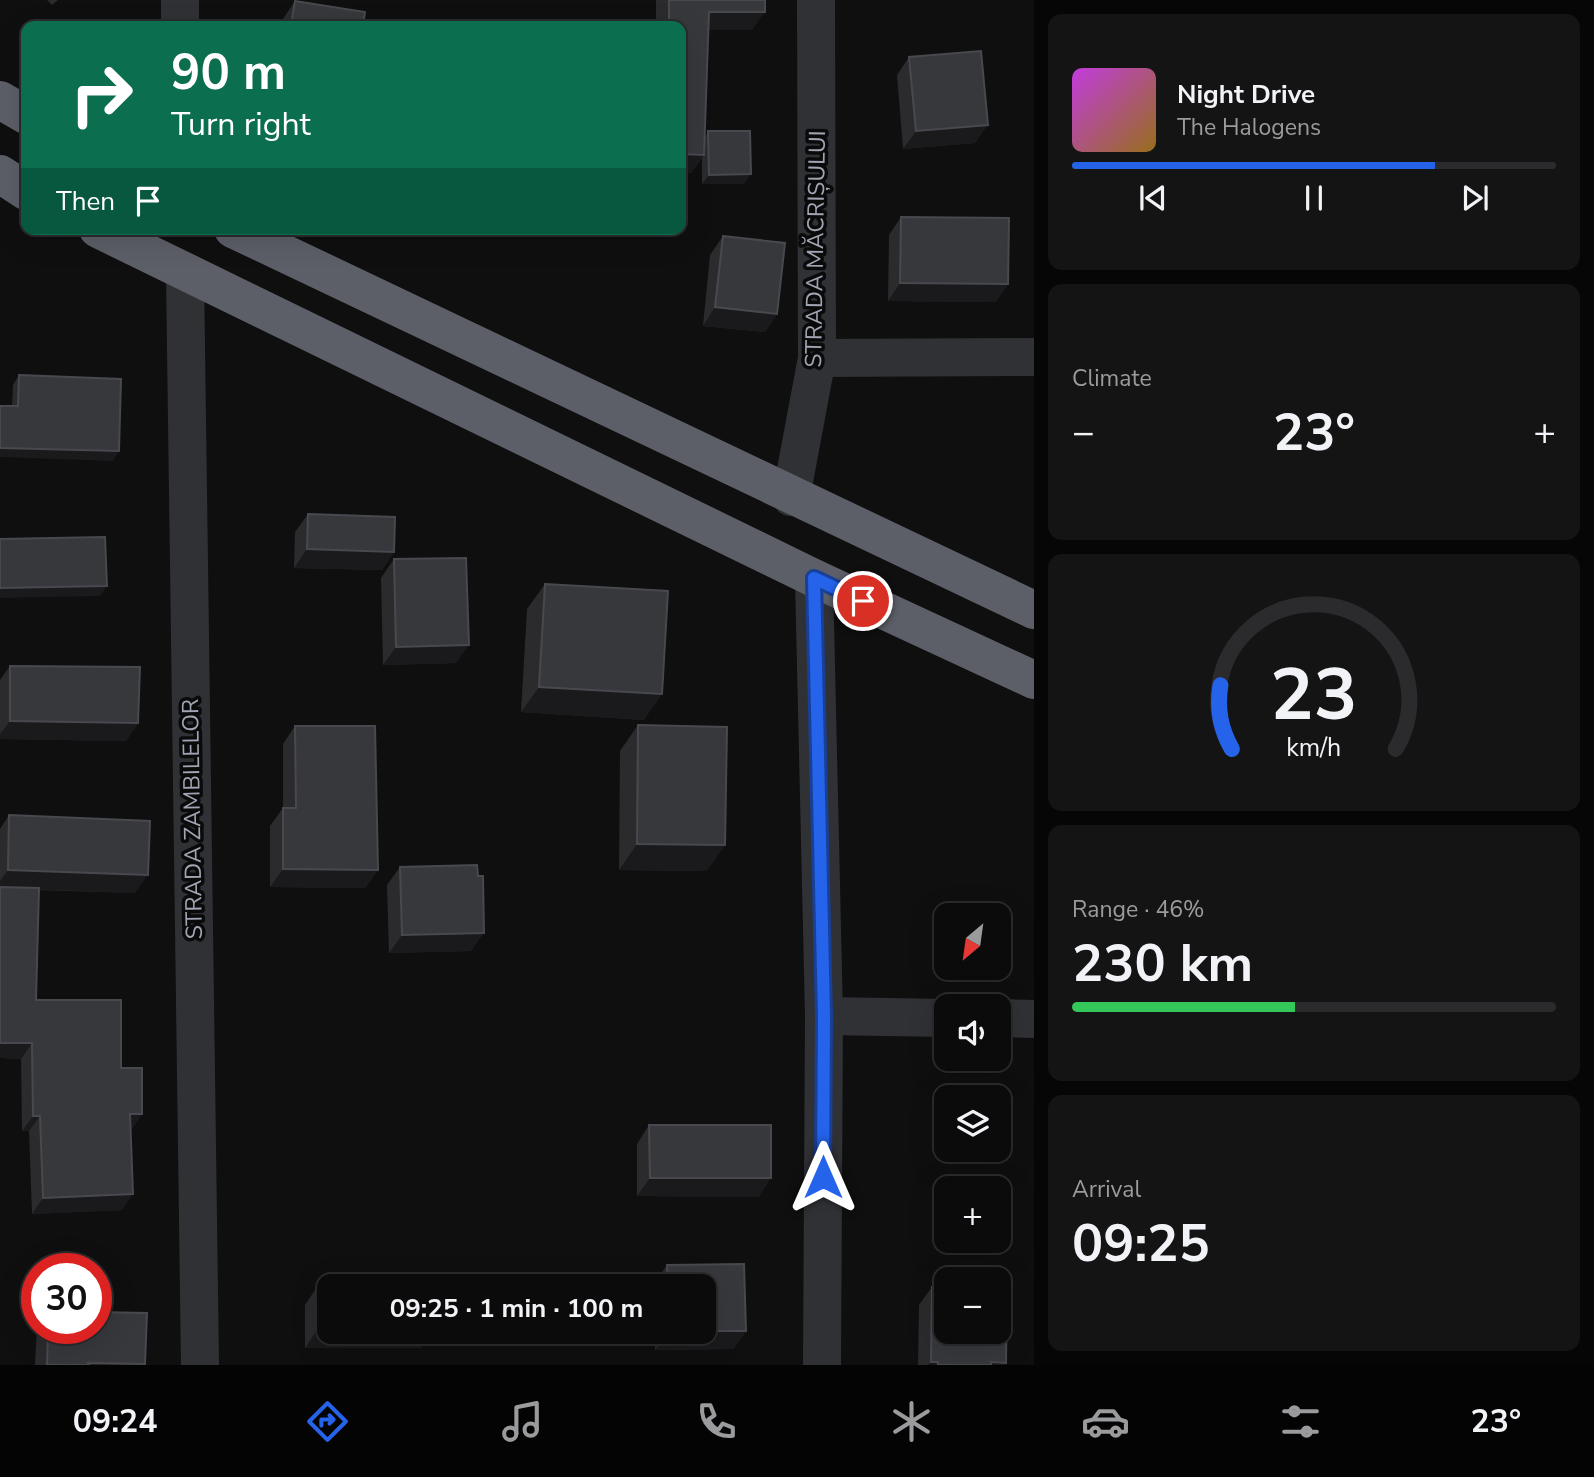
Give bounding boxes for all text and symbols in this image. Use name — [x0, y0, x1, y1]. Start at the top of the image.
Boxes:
text: 90 m — [171, 39, 286, 106]
icon: right — [56, 49, 147, 140]
text: Night Drive — [1177, 77, 1315, 112]
text: Turn right — [171, 103, 311, 146]
text: The Halogens — [1177, 112, 1321, 143]
street label: STRADA MĂCRIȘULUI — [798, 130, 833, 368]
icon: previous — [1134, 179, 1172, 217]
icon: pause — [1295, 179, 1333, 217]
icon: next — [1456, 179, 1494, 217]
icon: arrive — [129, 182, 167, 220]
text: Then — [56, 184, 115, 219]
text: Climate — [1072, 363, 1152, 394]
text: 23° — [1273, 397, 1355, 468]
text: − — [1072, 407, 1095, 458]
text: + — [1533, 407, 1556, 458]
pin — [833, 571, 893, 631]
icon: arrive — [844, 582, 882, 620]
text: 23 — [1270, 645, 1358, 745]
street label: STRADA ZAMBILELOR — [175, 698, 210, 940]
text: km/h — [1286, 730, 1342, 764]
text: Range · 46% — [1072, 894, 1204, 925]
north arrow — [934, 903, 1012, 980]
map controls — [934, 903, 1011, 1344]
text: 230 km — [1072, 928, 1253, 999]
button: sound — [934, 994, 1011, 1071]
button: layers — [934, 1085, 1011, 1162]
position arrow — [786, 1140, 860, 1214]
text: Arrival — [1072, 1174, 1141, 1205]
button: + — [934, 1176, 1011, 1253]
text: 09:25 — [1072, 1208, 1210, 1279]
speed limit sign: 30 — [21, 1253, 112, 1344]
button: − — [934, 1267, 1011, 1344]
text: 09:25 · 1 min · 100 m — [390, 1291, 643, 1326]
icon: directions — [303, 1397, 352, 1446]
icon: music — [498, 1397, 547, 1446]
icon: phone — [692, 1397, 741, 1446]
icon: climate — [887, 1397, 936, 1446]
icon: car — [1081, 1397, 1130, 1446]
icon: filters — [1276, 1397, 1325, 1446]
text: 09:24 — [73, 1400, 158, 1443]
text: 23° — [1471, 1400, 1521, 1443]

